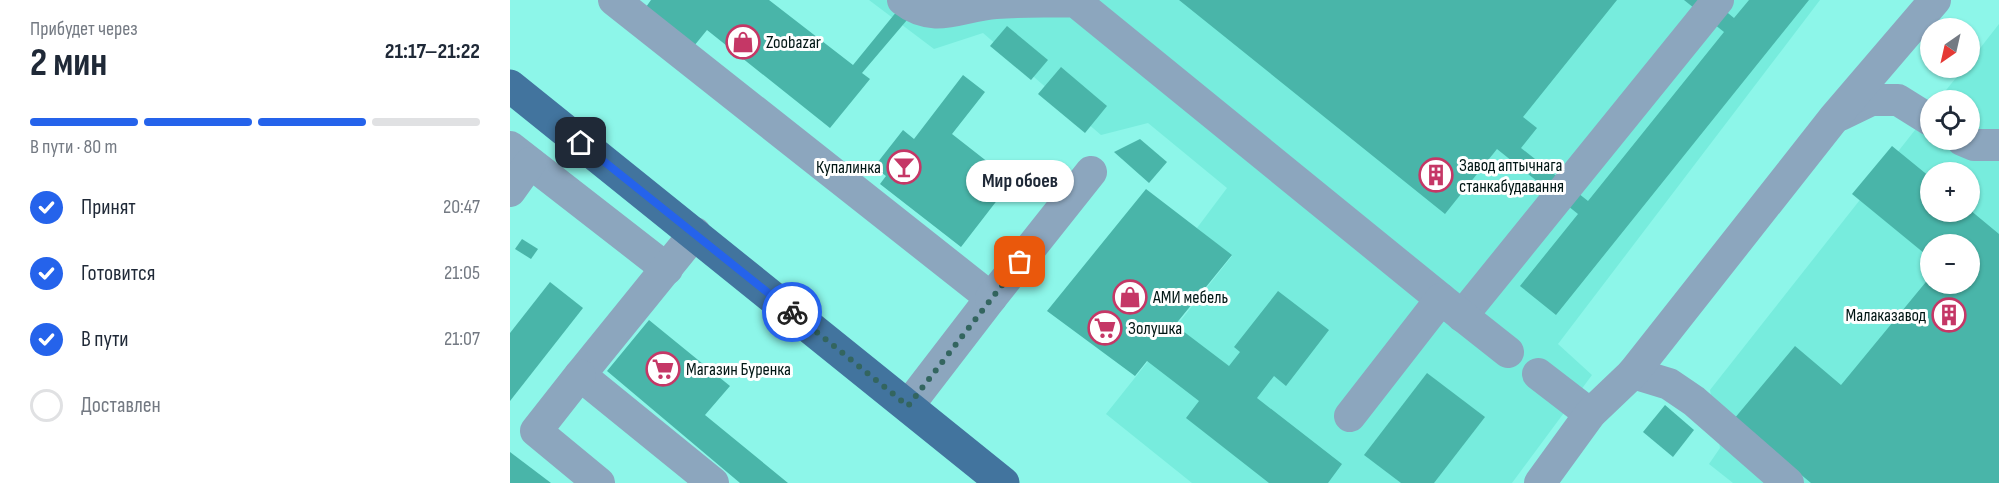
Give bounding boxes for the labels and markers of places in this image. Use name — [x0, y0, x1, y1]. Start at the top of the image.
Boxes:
shop icon: Zoobazar — [725, 24, 761, 60]
place label: Zoobazar — [766, 32, 821, 53]
pin — [555, 117, 606, 168]
bar icon: Купалинка — [886, 149, 922, 185]
place label: Завод аптычнага станкабудавання — [1459, 155, 1564, 197]
place label: Купалинка — [816, 157, 881, 178]
building icon: Завод аптычнага станкабудавання — [1418, 157, 1454, 193]
callout: Мир обоев — [966, 160, 1074, 202]
pin — [994, 236, 1045, 287]
shop icon: АМИ мебель — [1112, 279, 1148, 315]
place label: АМИ мебель — [1152, 287, 1228, 308]
building icon: Малаказавод — [1931, 297, 1967, 333]
place label: Малаказавод — [1846, 305, 1927, 326]
supermarket icon: Золушка — [1087, 310, 1123, 346]
place label: Золушка — [1128, 318, 1182, 339]
supermarket icon: Магазин Буренка — [645, 351, 681, 387]
place label: Магазин Буренка — [686, 359, 791, 380]

